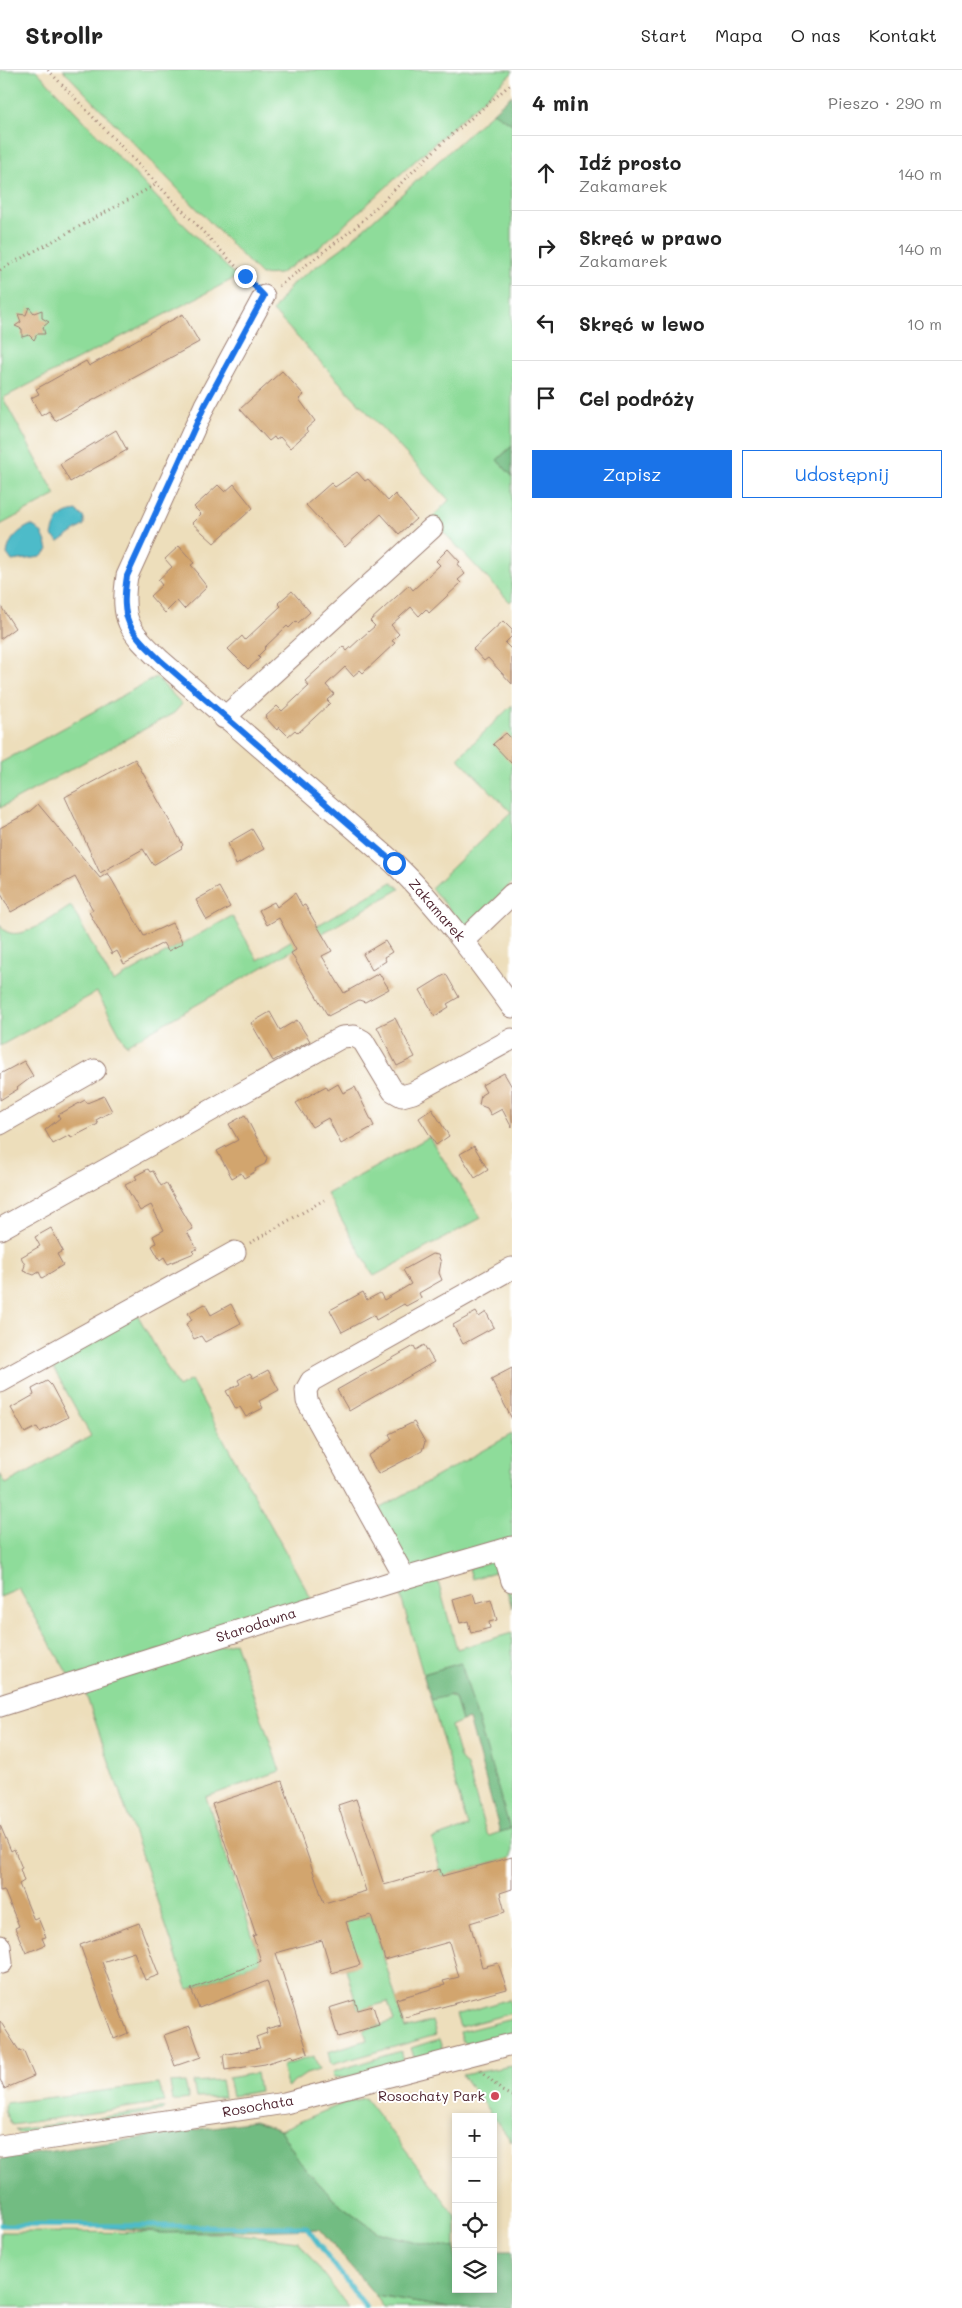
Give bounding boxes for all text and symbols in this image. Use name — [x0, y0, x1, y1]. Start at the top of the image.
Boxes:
text: Strollr — [25, 19, 103, 50]
text: Start — [641, 23, 687, 47]
text: Mapa — [715, 23, 763, 47]
text: O nas — [791, 23, 841, 47]
text: Kontakt — [869, 23, 937, 47]
text: 4 min — [532, 89, 589, 116]
text: Pieszo · 290 m — [828, 92, 942, 113]
text: Idź prosto — [579, 150, 681, 175]
icon: ahead — [532, 159, 560, 187]
text: 140 m — [898, 163, 942, 184]
text: Zakamarek — [579, 175, 667, 196]
text: Skręć w prawo — [579, 225, 722, 250]
icon: right — [532, 234, 560, 262]
text: 140 m — [898, 238, 942, 259]
text: Zakamarek — [579, 250, 667, 271]
route end — [234, 265, 257, 288]
icon: left — [532, 309, 560, 337]
text: Skręć w lewo — [579, 311, 705, 336]
text: 10 m — [907, 313, 942, 334]
icon: arrive — [532, 384, 560, 412]
text: Cel podróży — [579, 386, 694, 411]
button: Zapisz — [532, 450, 732, 498]
button: Udostępnij — [742, 450, 942, 498]
route start — [383, 852, 406, 875]
street label: Zakamarek — [405, 874, 470, 945]
street label: Starodawna — [213, 1603, 298, 1646]
place label: Rosochaty Park — [378, 2086, 485, 2105]
street label: Rosochata — [221, 2090, 295, 2121]
marker: Rosochaty Park — [489, 2090, 501, 2102]
map controls — [452, 2113, 497, 2293]
button: + — [452, 2113, 497, 2158]
button: − — [452, 2158, 497, 2203]
button: locate — [452, 2203, 497, 2248]
button: layers — [452, 2248, 497, 2293]

